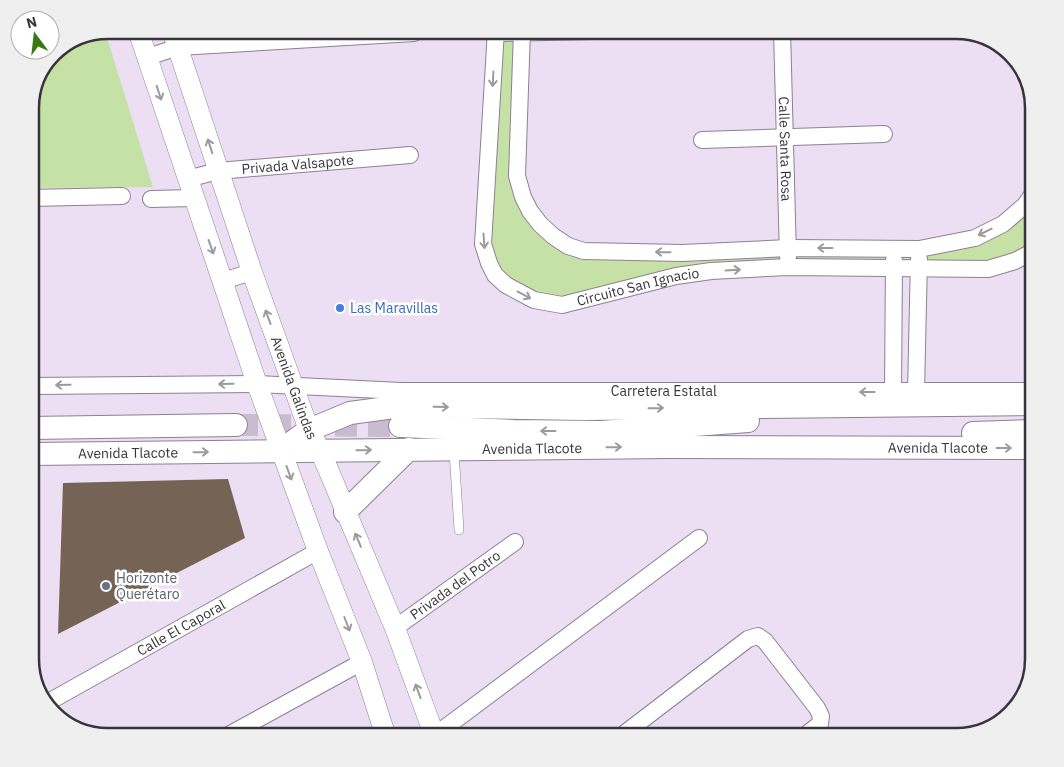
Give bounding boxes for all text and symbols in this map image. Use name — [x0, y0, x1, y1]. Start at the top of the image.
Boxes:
north arrow — [10, 10, 60, 60]
text: N — [24, 12, 39, 32]
one-way arrow — [489, 70, 498, 86]
one-way arrow — [155, 84, 165, 100]
street label: Calle Santa Rosa — [775, 96, 796, 202]
one-way arrow — [205, 138, 215, 154]
street label: Privada Valsapote — [241, 151, 355, 178]
one-way arrow — [978, 228, 993, 237]
one-way arrow — [480, 232, 489, 248]
one-way arrow — [206, 239, 216, 255]
one-way arrow — [817, 243, 834, 253]
one-way arrow — [655, 248, 671, 257]
street label: Circuito San Ignacio — [575, 264, 701, 310]
one-way arrow — [725, 265, 741, 274]
one-way arrow — [517, 290, 532, 300]
place label: Las Maravillas — [350, 299, 438, 317]
marker: Las Maravillas — [334, 302, 346, 314]
one-way arrow — [263, 309, 272, 325]
street label: Avenida Galindas — [267, 334, 321, 443]
one-way arrow — [218, 379, 234, 389]
one-way arrow — [56, 381, 72, 390]
street label: Carretera Estatal — [611, 382, 717, 400]
one-way arrow — [860, 387, 876, 397]
one-way arrow — [433, 402, 449, 411]
one-way arrow — [648, 404, 664, 413]
one-way arrow — [540, 426, 556, 436]
street label: Avenida Tlacote — [482, 439, 582, 458]
street label: Avenida Tlacote — [888, 439, 988, 457]
one-way arrow — [606, 442, 622, 452]
street label: Avenida Tlacote — [78, 443, 179, 462]
one-way arrow — [996, 443, 1012, 453]
one-way arrow — [356, 445, 372, 455]
one-way arrow — [193, 447, 209, 456]
one-way arrow — [285, 464, 294, 480]
one-way arrow — [352, 533, 362, 548]
street label: Privada del Potro — [406, 546, 504, 623]
place label: Horizonte Querétaro — [116, 569, 180, 603]
marker: Horizonte Querétaro — [100, 580, 112, 592]
street label: Calle El Caporal — [134, 596, 229, 660]
one-way arrow — [343, 616, 352, 632]
one-way arrow — [413, 684, 422, 699]

